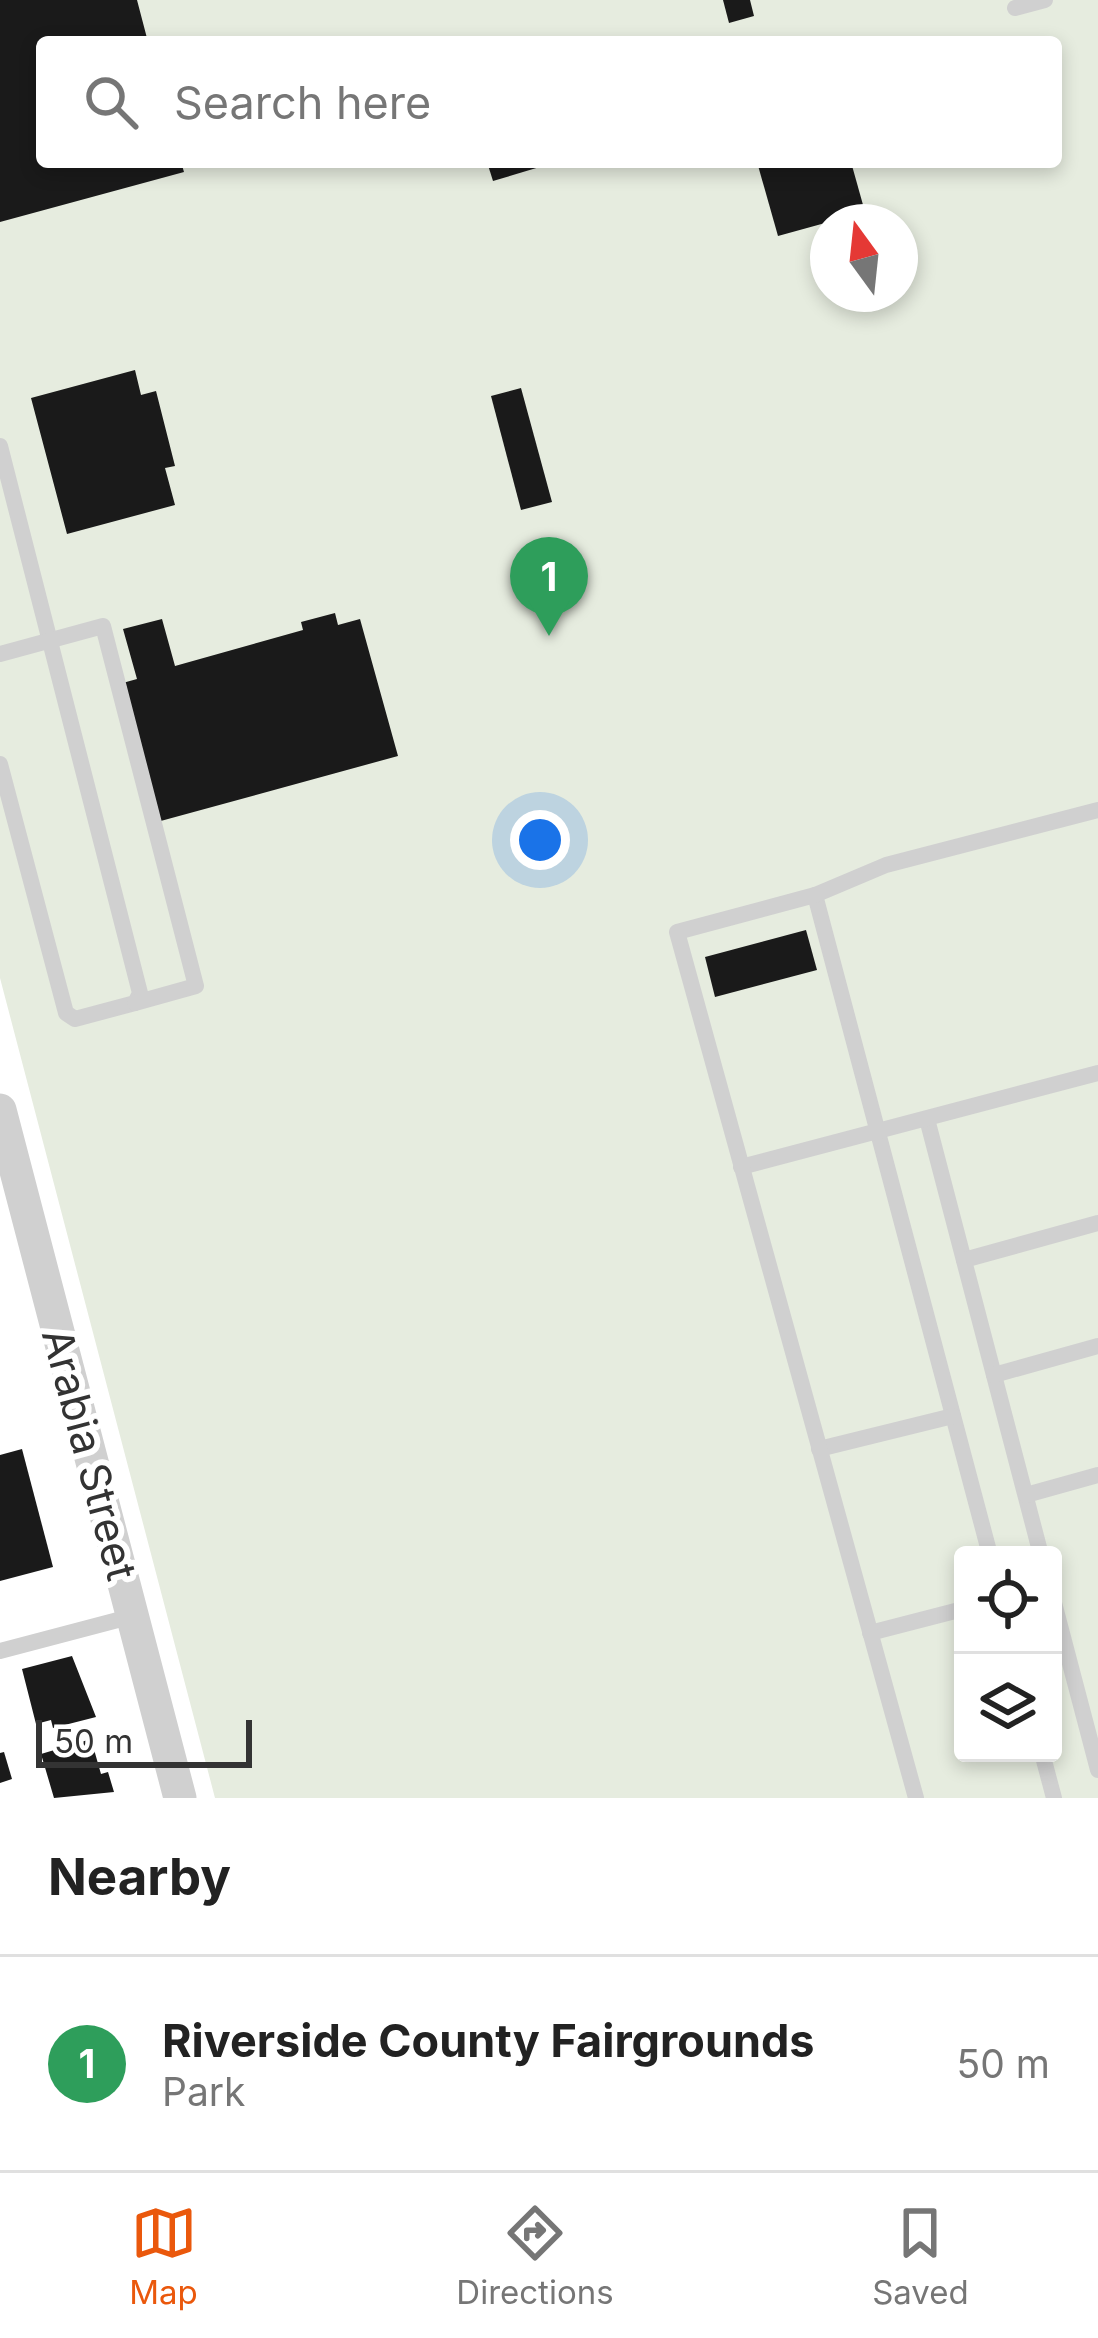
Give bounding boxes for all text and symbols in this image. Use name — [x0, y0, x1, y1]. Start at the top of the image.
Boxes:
search box — [36, 36, 1062, 168]
icon: search — [78, 69, 144, 135]
text: Search here — [174, 75, 431, 130]
north arrow — [810, 204, 918, 312]
pin: 1 — [510, 537, 588, 636]
your location — [510, 810, 570, 870]
street label: Arabia Street — [32, 1323, 148, 1585]
map controls — [954, 1546, 1062, 1762]
button: locate — [954, 1546, 1062, 1654]
button: layers — [954, 1654, 1062, 1762]
scale bar — [36, 1714, 252, 1767]
text: 50 m — [54, 1721, 133, 1761]
text: Nearby — [48, 1846, 231, 1907]
text: Riverside County Fairgrounds — [162, 2013, 814, 2068]
text: 1 — [79, 2040, 95, 2087]
text: 50 m — [957, 2040, 1050, 2087]
text: Park — [162, 2068, 246, 2115]
tab: Map — [129, 2200, 198, 2312]
tab: Directions — [456, 2200, 614, 2312]
tab: Saved — [872, 2200, 969, 2312]

